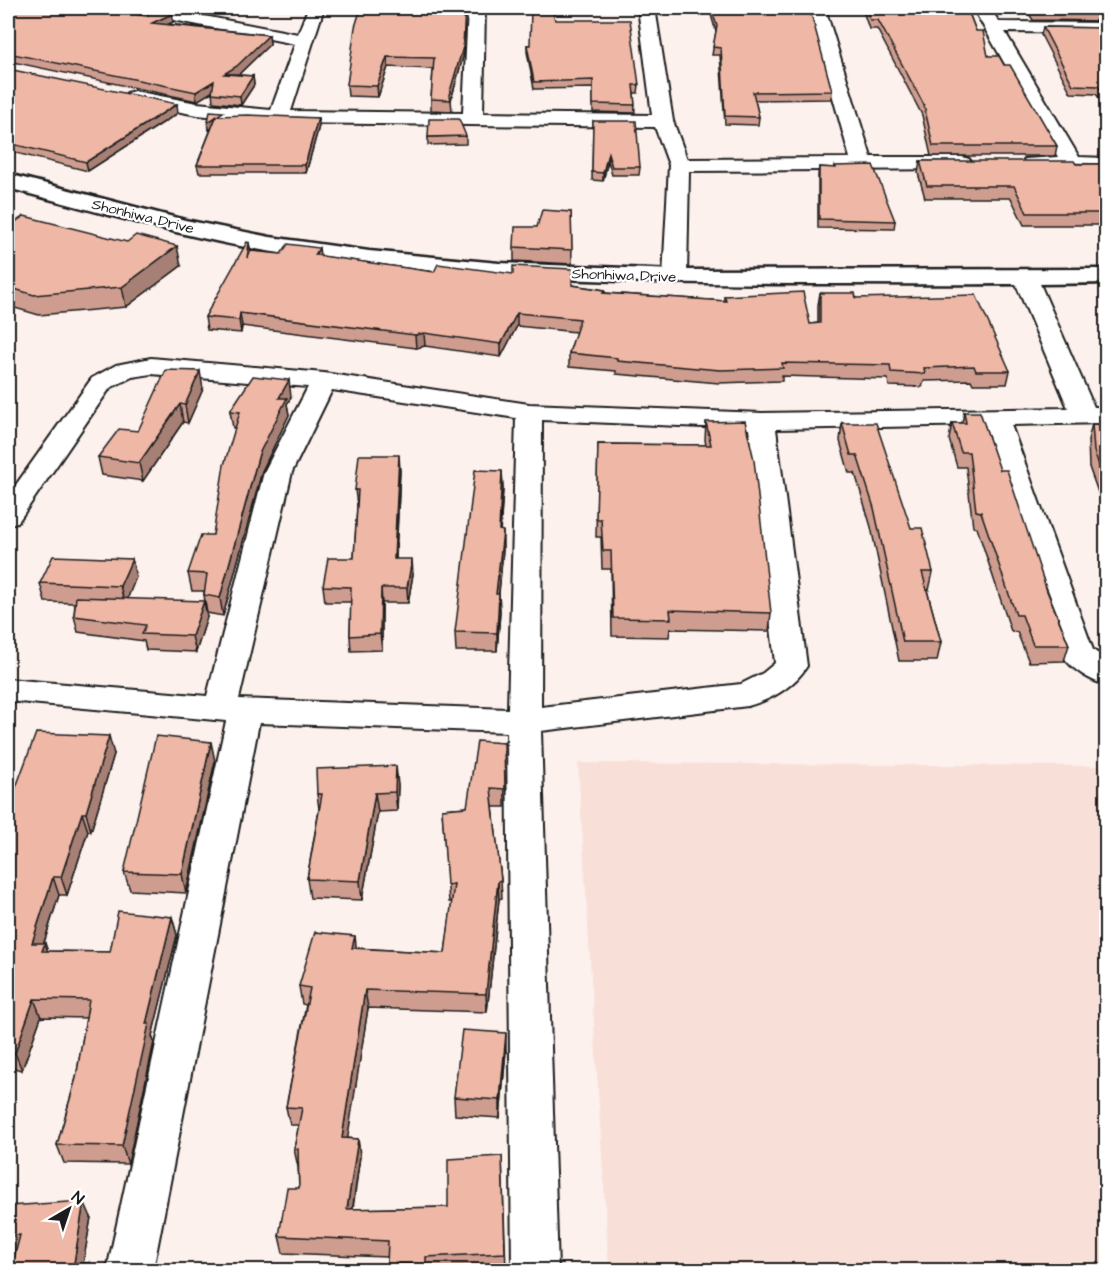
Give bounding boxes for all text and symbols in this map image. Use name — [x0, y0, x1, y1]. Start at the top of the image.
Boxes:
street label: Shonhiwa Drive — [90, 194, 196, 239]
street label: Shonhiwa Drive — [571, 263, 677, 288]
north arrow — [39, 1179, 99, 1239]
text: N — [67, 1186, 89, 1210]

